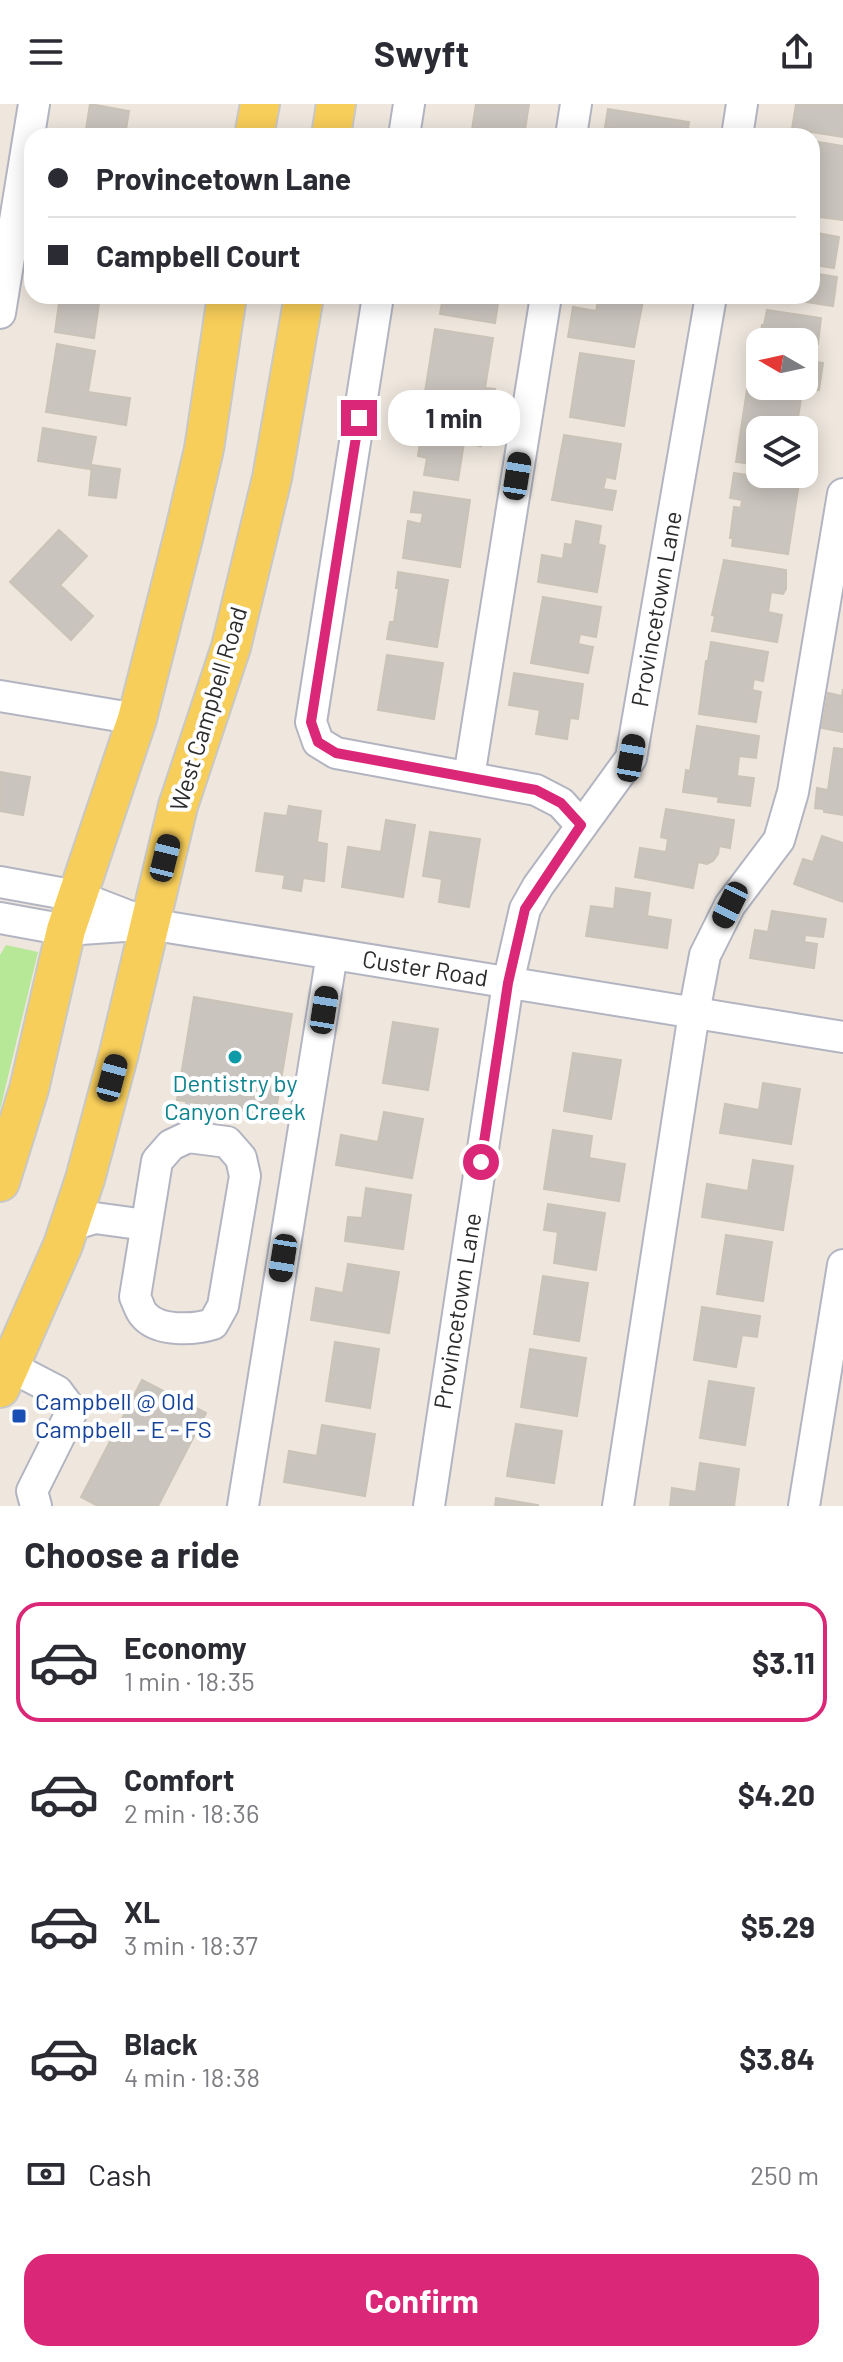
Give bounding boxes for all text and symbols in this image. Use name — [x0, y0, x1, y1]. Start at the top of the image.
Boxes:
icon: menu — [24, 30, 68, 74]
icon: share — [775, 30, 819, 74]
text: Swyft — [374, 31, 469, 74]
text: Provincetown Lane — [96, 160, 351, 196]
text: Campbell Court — [96, 237, 300, 273]
north arrow — [746, 328, 818, 400]
map controls — [746, 328, 818, 488]
callout: 1 min — [387, 390, 519, 446]
route end — [341, 400, 377, 436]
text: 1 min — [426, 402, 482, 433]
button: layers — [746, 416, 818, 488]
car — [501, 450, 533, 502]
street label: Provincetown Lane — [624, 509, 687, 709]
street label: West Campbell Road — [163, 603, 252, 814]
car — [615, 732, 647, 784]
car — [148, 832, 182, 884]
car — [709, 878, 751, 932]
street label: Custer Road — [360, 943, 490, 992]
car — [308, 984, 340, 1036]
marker: Dentistry by Canyon Creek — [226, 1048, 244, 1066]
car — [94, 1052, 130, 1104]
place label: Dentistry by Canyon Creek — [164, 1068, 306, 1125]
route start — [463, 1144, 499, 1180]
street label: Provincetown Lane — [427, 1211, 486, 1411]
car — [267, 1232, 299, 1284]
place label: Campbell @ Old Campbell - E - FS — [35, 1386, 212, 1443]
marker: Campbell @ Old Campbell - E - FS — [10, 1407, 28, 1425]
text: Choose a ride — [24, 1532, 240, 1575]
icon: car — [28, 1626, 100, 1698]
text: Economy — [124, 1629, 247, 1665]
text: $3.11 — [752, 1644, 815, 1680]
text: 1 min · 18:35 — [124, 1665, 255, 1696]
icon: car — [28, 1758, 100, 1830]
text: Comfort — [124, 1761, 234, 1797]
text: $4.20 — [738, 1776, 815, 1812]
text: 2 min · 18:36 — [124, 1797, 259, 1828]
icon: car — [28, 1890, 100, 1962]
text: XL — [124, 1893, 160, 1929]
text: $5.29 — [741, 1908, 815, 1944]
text: 3 min · 18:37 — [124, 1929, 258, 1960]
icon: car — [28, 2022, 100, 2094]
text: Black — [124, 2025, 198, 2061]
text: $3.84 — [739, 2040, 815, 2076]
text: 4 min · 18:38 — [124, 2061, 260, 2092]
icon: cash — [24, 2152, 68, 2196]
text: Cash — [88, 2156, 152, 2192]
text: 250 m — [750, 2159, 819, 2190]
button: Confirm — [24, 2254, 819, 2346]

